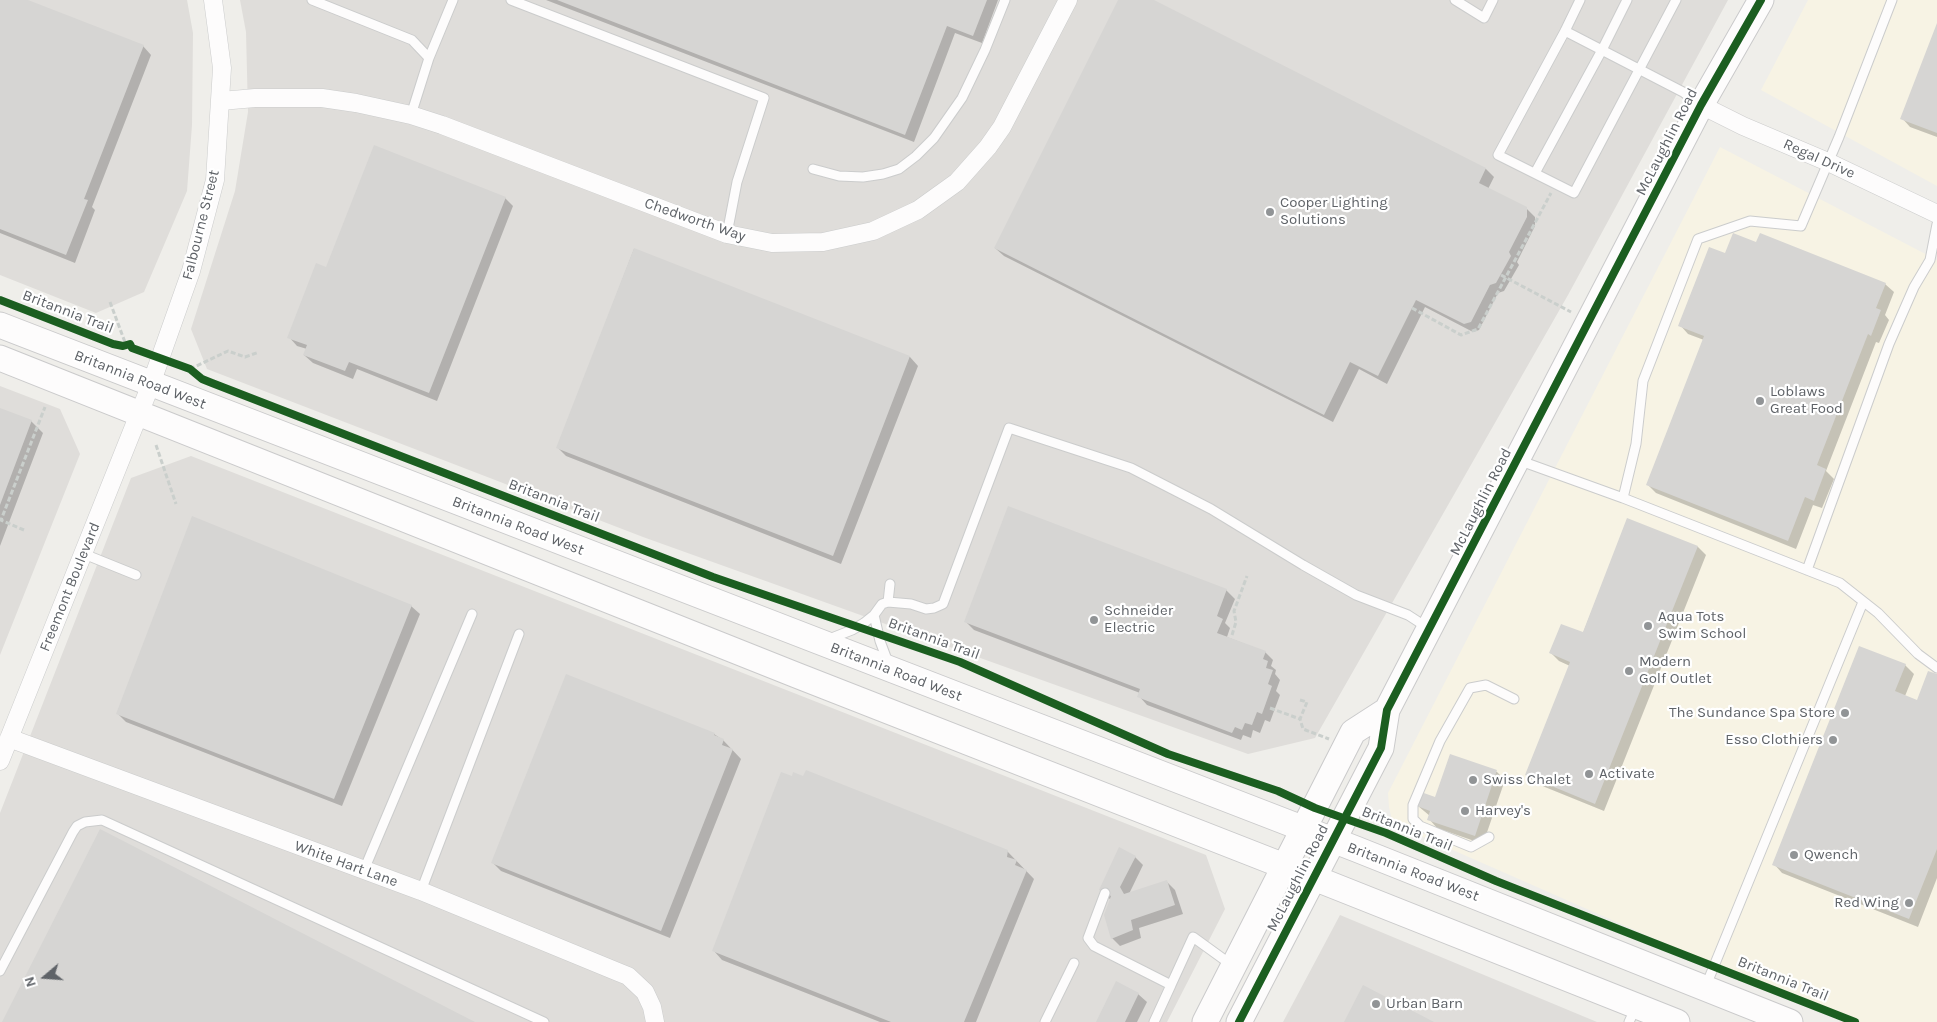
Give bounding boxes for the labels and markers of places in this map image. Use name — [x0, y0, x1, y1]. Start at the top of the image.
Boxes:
place label: Cooper Lighting Solutions — [1280, 194, 1388, 229]
marker: Cooper Lighting Solutions — [1264, 206, 1276, 218]
place label: Loblaws Great Food — [1770, 383, 1843, 418]
marker: Loblaws Great Food — [1754, 395, 1766, 407]
place label: Schneider Electric — [1104, 602, 1173, 637]
place label: Aqua Tots Swim School — [1658, 608, 1746, 643]
marker: Schneider Electric — [1088, 614, 1100, 626]
marker: Aqua Tots Swim School — [1642, 620, 1654, 632]
place label: Modern Golf Outlet — [1639, 653, 1712, 688]
marker: Modern Golf Outlet — [1623, 665, 1635, 677]
place label: The Sundance Spa Store — [1669, 704, 1835, 722]
marker: The Sundance Spa Store — [1839, 707, 1851, 719]
place label: Esso Clothiers — [1725, 731, 1823, 749]
marker: Esso Clothiers — [1827, 734, 1839, 746]
place label: Activate — [1599, 765, 1655, 783]
marker: Activate — [1583, 768, 1595, 780]
place label: Swiss Chalet — [1483, 771, 1571, 789]
marker: Swiss Chalet — [1467, 774, 1479, 786]
place label: Harvey's — [1475, 802, 1531, 820]
marker: Harvey's — [1459, 805, 1471, 817]
place label: Qwench — [1804, 846, 1858, 864]
marker: Qwench — [1788, 849, 1800, 861]
place label: Red Wing — [1834, 894, 1899, 912]
marker: Red Wing — [1903, 897, 1915, 909]
place label: Urban Barn — [1386, 995, 1463, 1013]
marker: Urban Barn — [1370, 998, 1382, 1010]

